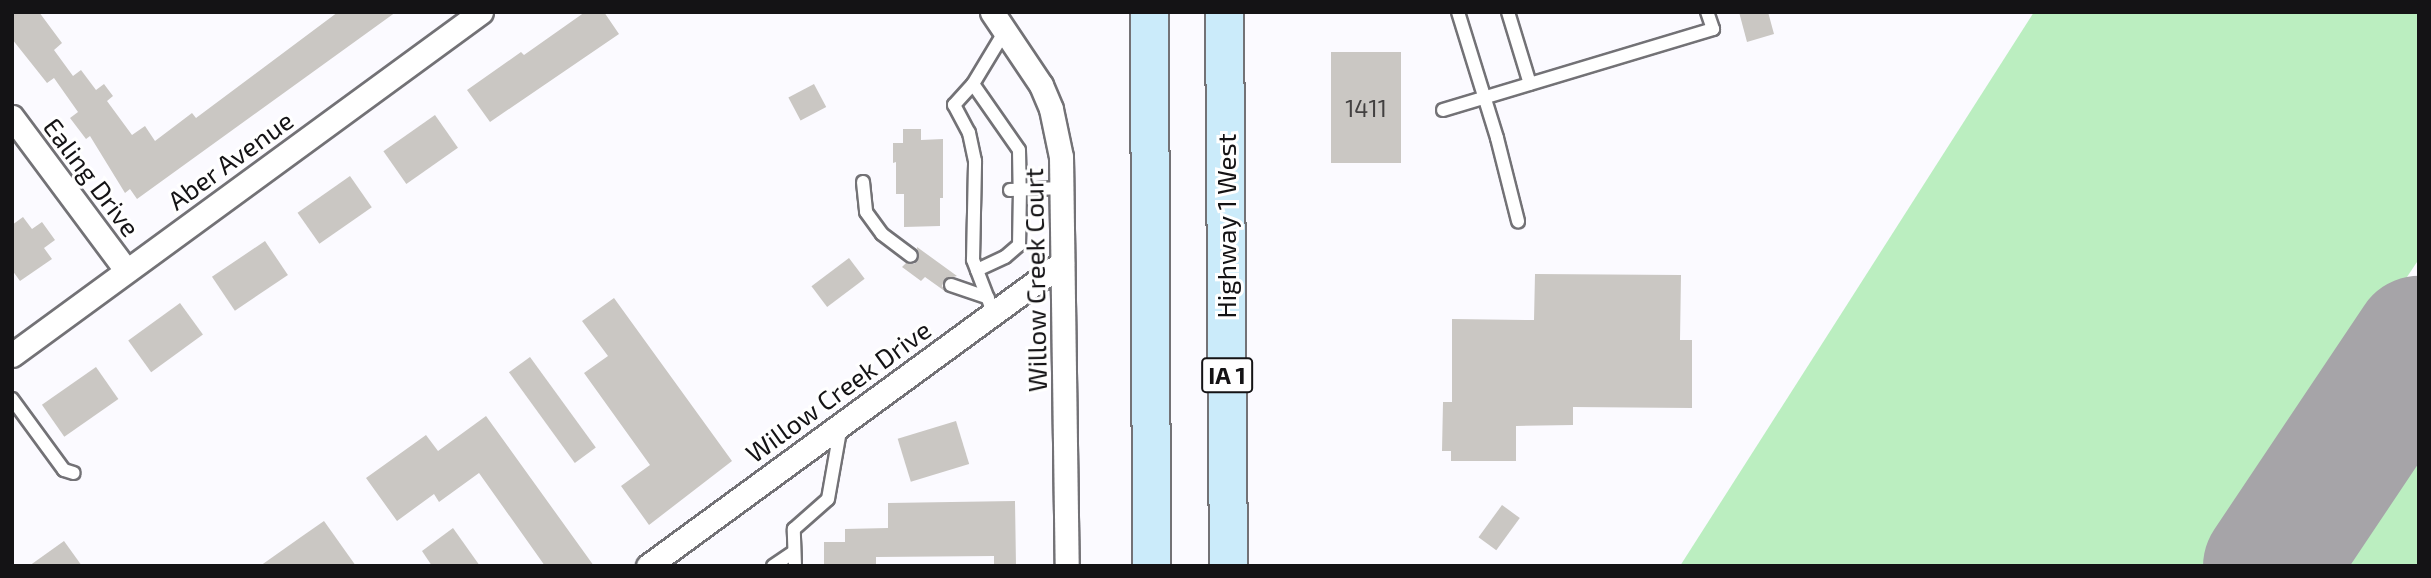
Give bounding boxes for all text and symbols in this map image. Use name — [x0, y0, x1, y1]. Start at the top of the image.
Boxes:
house number: 1411 — [1345, 94, 1387, 122]
street label: Aber Avenue — [161, 104, 299, 216]
street label: Ealing Drive — [37, 112, 147, 242]
street label: Highway 1 West — [1210, 133, 1242, 319]
street label: Willow Creek Court — [1017, 167, 1053, 393]
street label: Willow Creek Drive — [739, 313, 937, 469]
road number: IA 1 — [1201, 354, 1253, 396]

